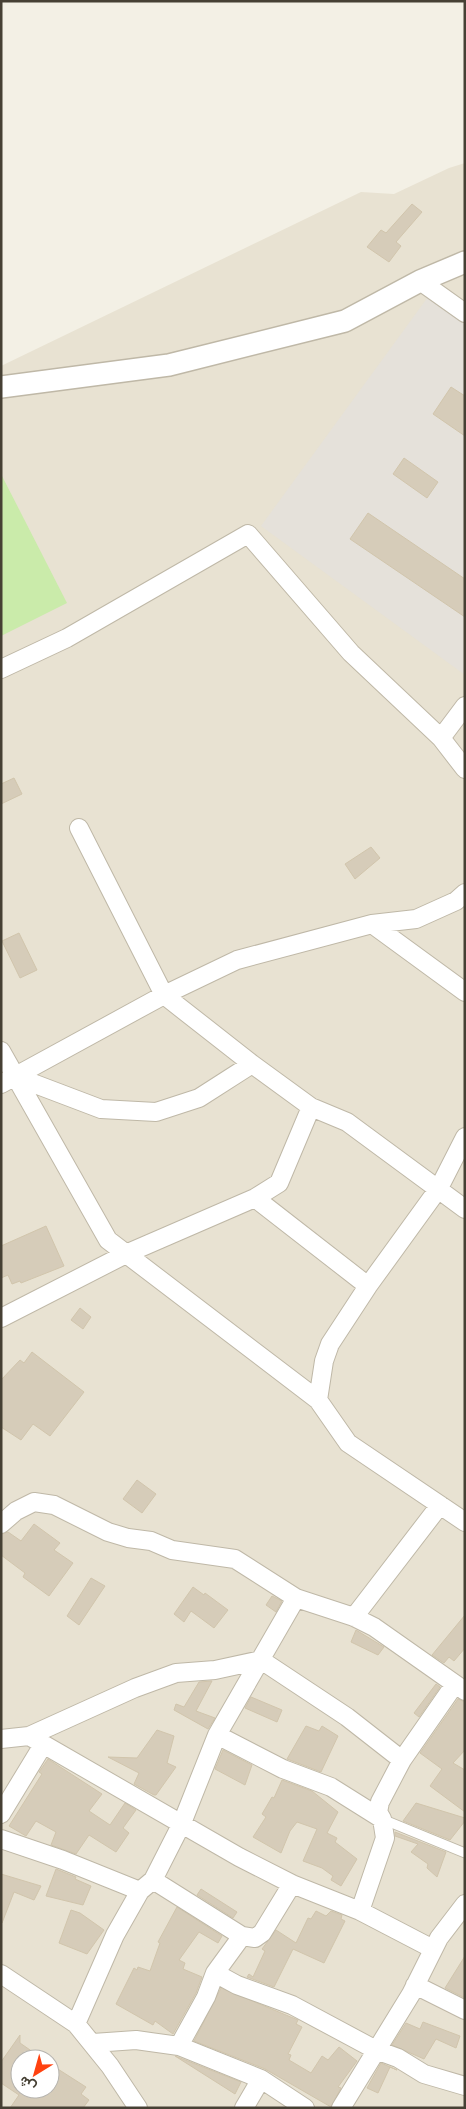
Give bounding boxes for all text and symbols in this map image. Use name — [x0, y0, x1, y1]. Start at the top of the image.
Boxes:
north arrow — [10, 2049, 60, 2099]
text: ش — [15, 2072, 39, 2097]

